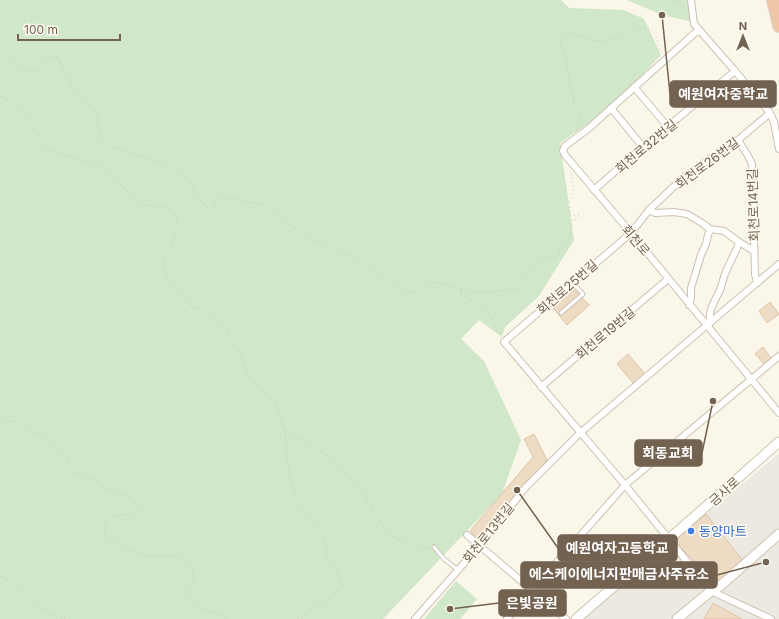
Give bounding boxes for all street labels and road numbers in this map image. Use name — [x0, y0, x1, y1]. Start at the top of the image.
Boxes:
street label: 회천로32번길 — [612, 116, 680, 176]
street label: 회천로26번길 — [672, 134, 742, 192]
street label: 회천로14번길 — [744, 168, 762, 242]
street label: 회천로 — [618, 221, 654, 259]
street label: 회천로25번길 — [533, 256, 601, 318]
street label: 회천로19번길 — [572, 303, 638, 363]
street label: 금사로 — [705, 473, 743, 509]
street label: 회천로13번길 — [459, 500, 517, 566]

